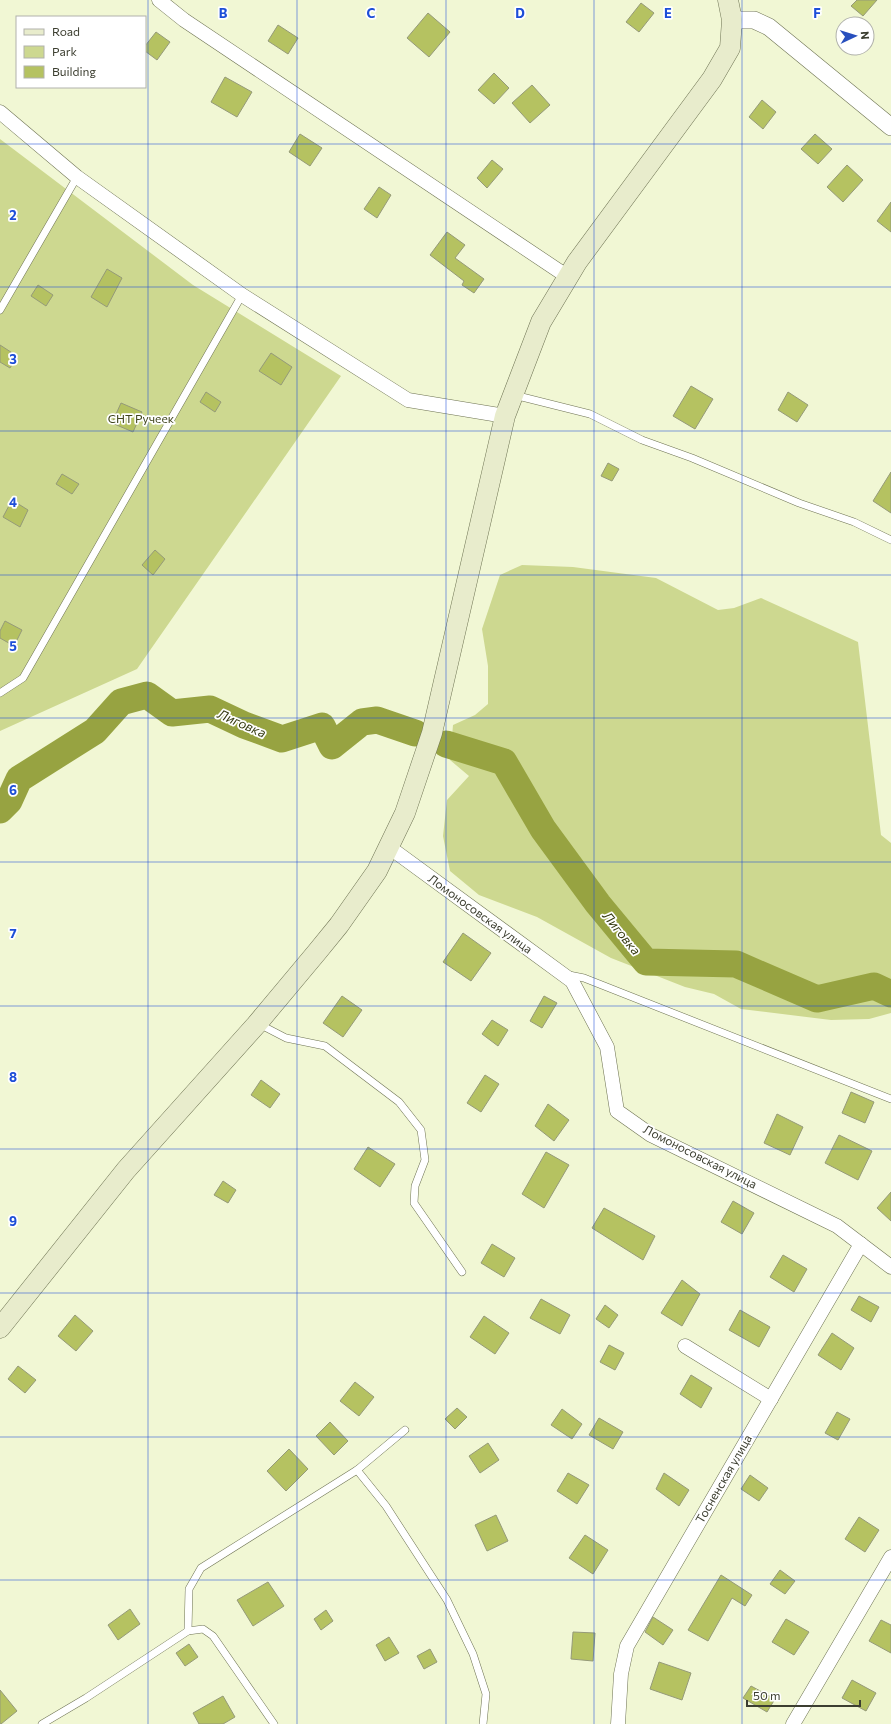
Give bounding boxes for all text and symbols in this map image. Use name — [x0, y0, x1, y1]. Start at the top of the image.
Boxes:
text: B — [219, 5, 228, 21]
text: C — [367, 5, 376, 21]
text: D — [515, 5, 525, 21]
text: E — [664, 5, 672, 21]
text: F — [813, 5, 821, 21]
legend — [16, 16, 146, 88]
north arrow — [835, 16, 875, 56]
text: Road — [52, 24, 80, 38]
text: N — [859, 31, 872, 40]
text: Park — [52, 44, 78, 58]
text: Building — [52, 64, 96, 78]
text: 2 — [9, 207, 17, 223]
text: 3 — [9, 351, 17, 367]
park label: СНТ Ручеек — [108, 411, 175, 425]
text: 4 — [9, 494, 17, 510]
text: 5 — [9, 638, 17, 654]
water label: Лиговка — [214, 705, 269, 741]
text: 6 — [9, 782, 17, 798]
street label: Ломоносовская улица — [426, 871, 535, 956]
water label: Лиговка — [599, 907, 644, 958]
text: 7 — [9, 925, 17, 941]
text: 8 — [9, 1069, 17, 1085]
street label: Ломоносовская улица — [641, 1121, 759, 1191]
text: 9 — [9, 1213, 17, 1229]
street label: Тосненская улица — [692, 1432, 754, 1525]
scale bar — [747, 1682, 860, 1708]
text: 50 m — [753, 1688, 781, 1702]

